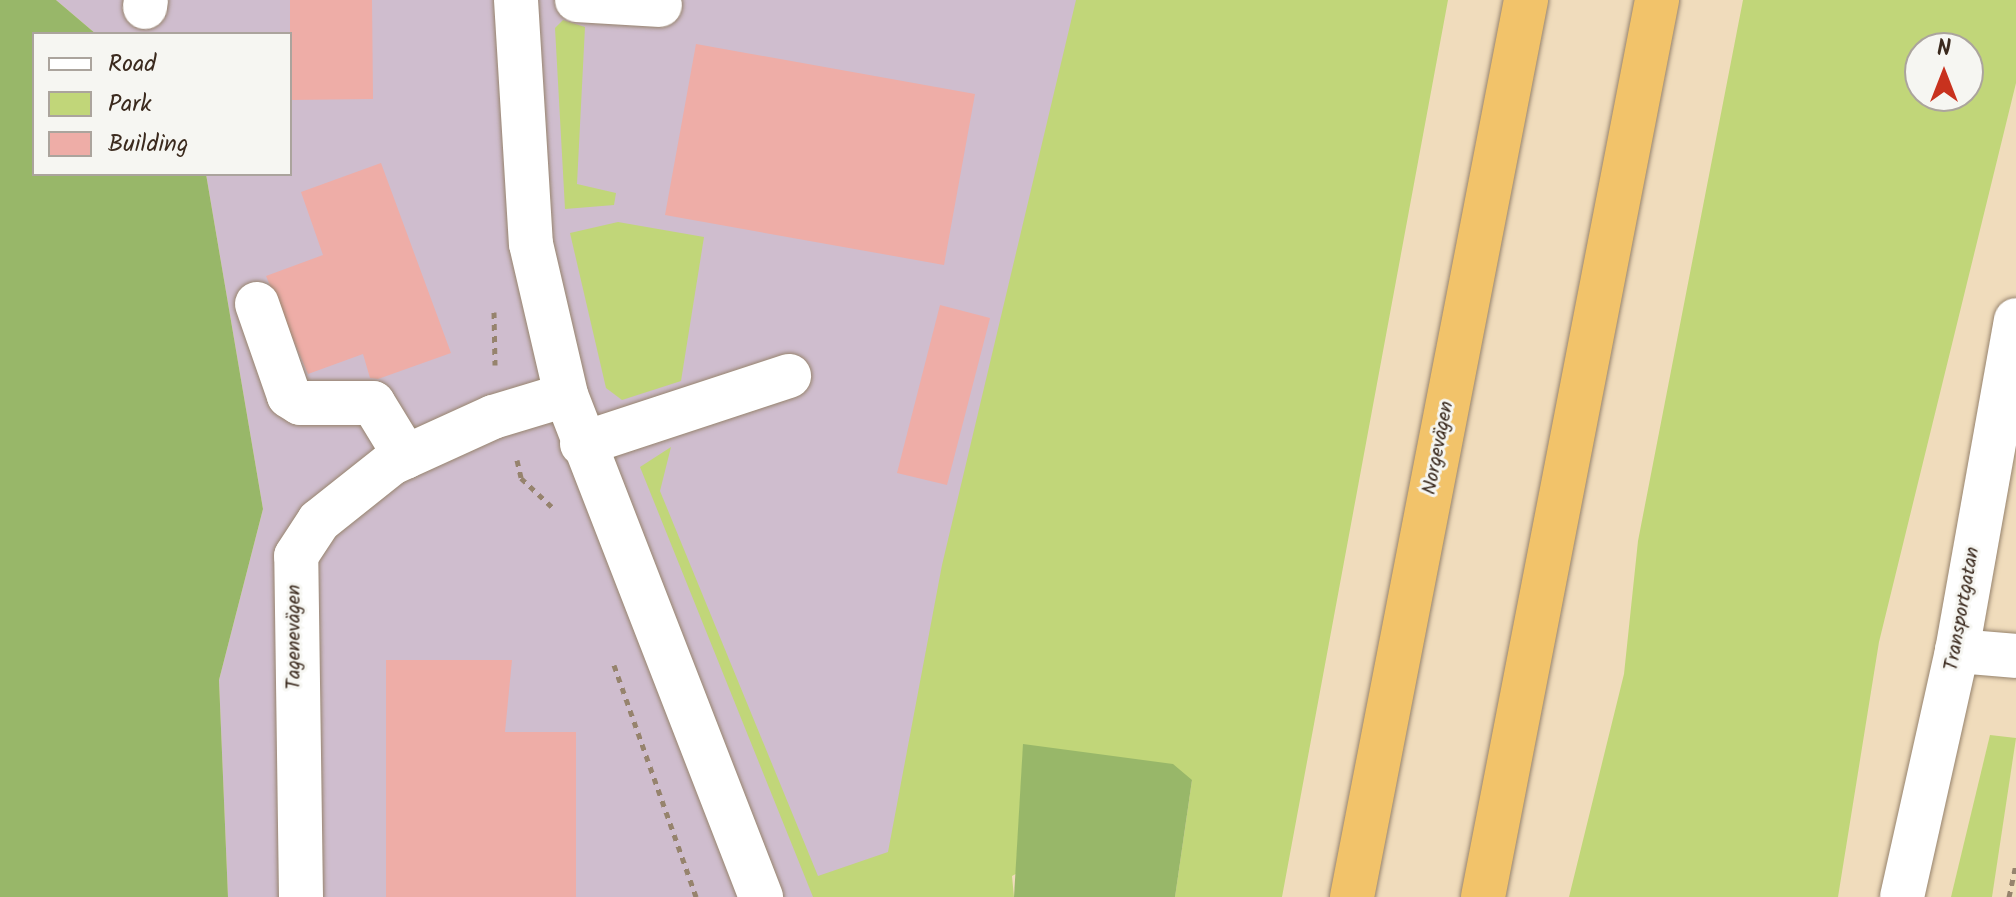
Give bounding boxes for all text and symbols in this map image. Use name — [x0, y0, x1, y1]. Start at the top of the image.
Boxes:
legend — [32, 32, 292, 176]
north arrow — [1904, 32, 1984, 112]
text: N — [1937, 32, 1951, 67]
text: Road — [108, 45, 156, 84]
text: Park — [108, 85, 152, 124]
text: Building — [108, 125, 188, 164]
street label: Norgevägen — [1418, 399, 1460, 497]
street label: Transportgatan — [1940, 545, 1986, 673]
street label: Tagenevägen — [283, 584, 307, 690]

